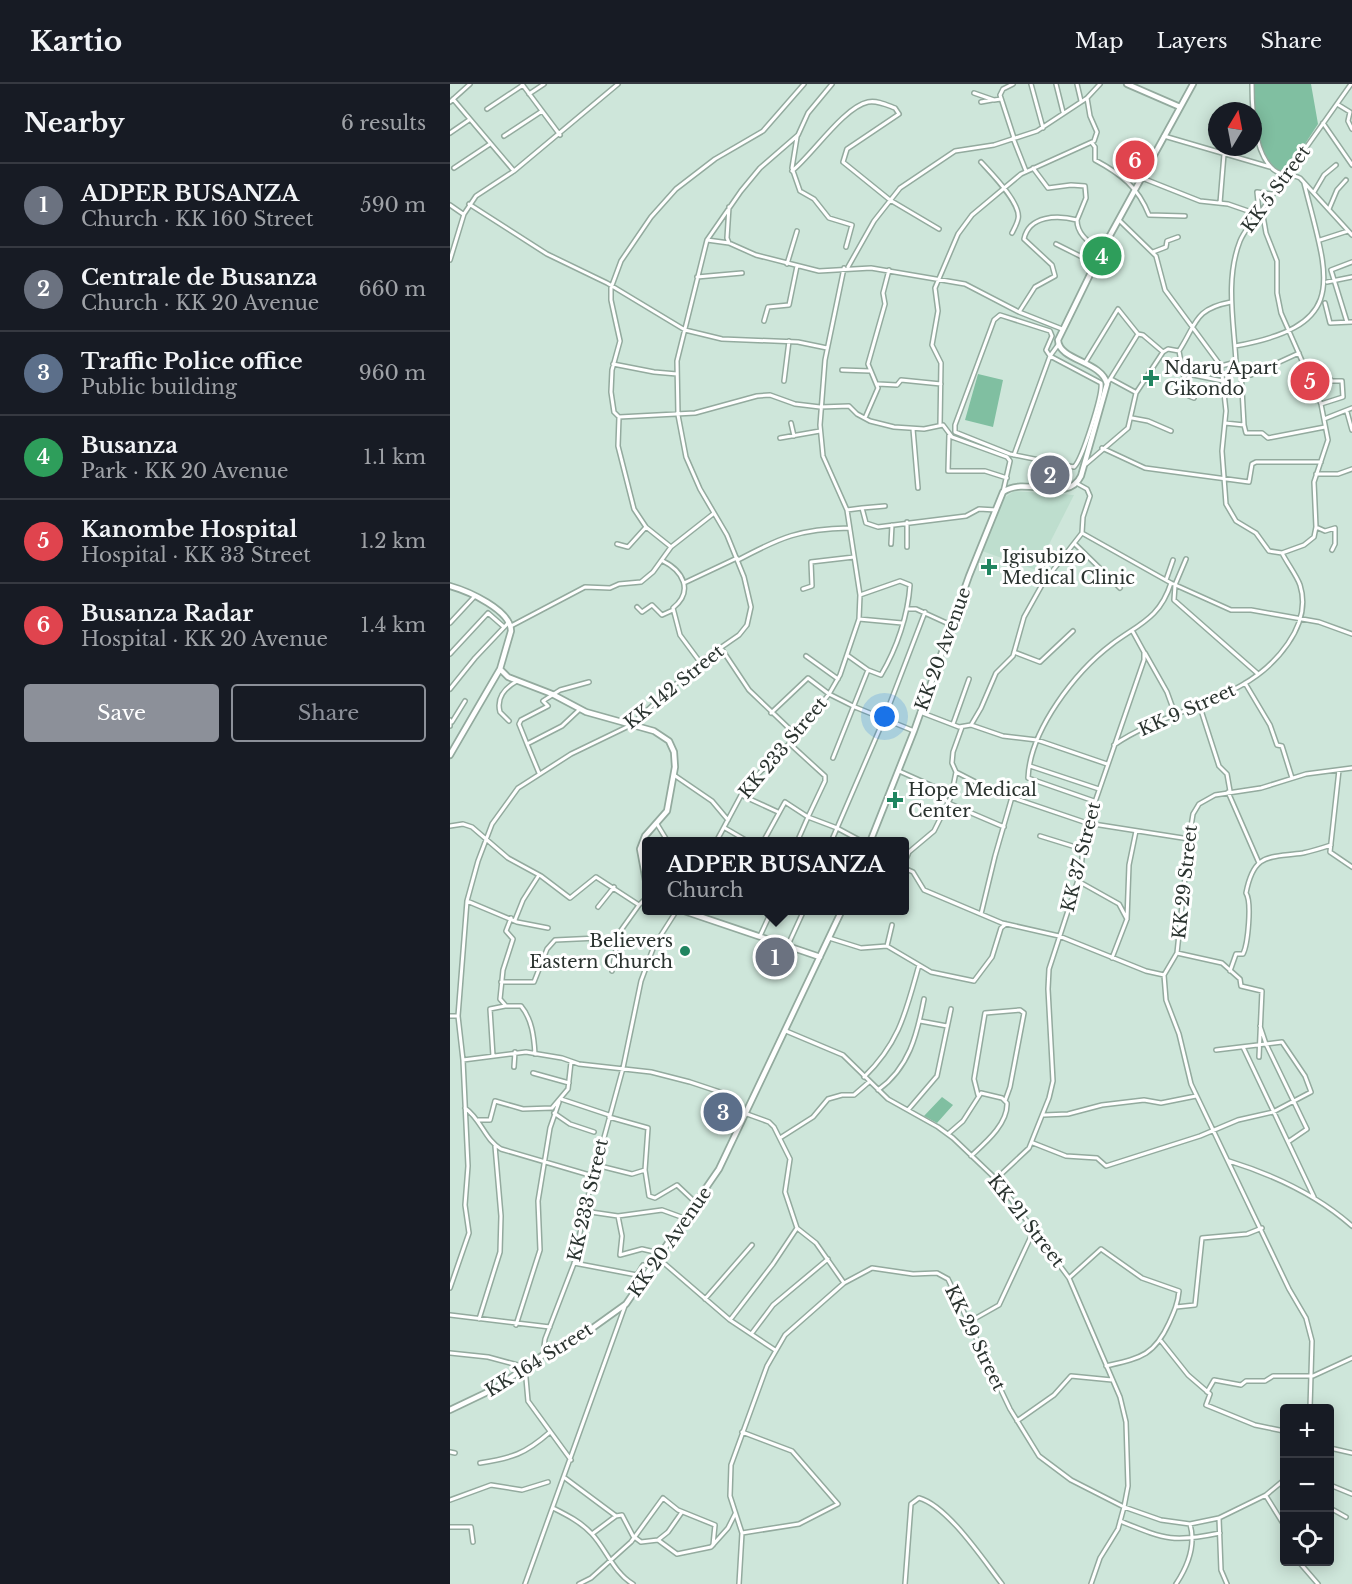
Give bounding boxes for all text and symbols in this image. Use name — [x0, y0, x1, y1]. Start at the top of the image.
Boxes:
text: Kartio — [30, 24, 122, 59]
text: Map — [1075, 28, 1124, 54]
text: Layers — [1157, 28, 1228, 54]
text: Share — [1261, 28, 1322, 54]
north arrow — [1208, 102, 1262, 156]
text: Nearby — [24, 107, 125, 139]
text: 6 results — [341, 111, 426, 135]
pin: 6 — [1116, 138, 1154, 182]
street label: KK 5 Street — [1237, 141, 1315, 237]
text: ADPER BUSANZA — [81, 180, 299, 207]
text: 1 — [39, 193, 48, 217]
text: 590 m — [360, 193, 426, 217]
text: Church · KK 160 Street — [81, 207, 314, 231]
pin: 4 — [1082, 234, 1122, 279]
text: Centrale de Busanza — [81, 264, 317, 291]
text: 2 — [37, 277, 50, 301]
text: 660 m — [359, 277, 426, 301]
text: Church · KK 20 Avenue — [81, 291, 319, 315]
text: Traffic Police office — [81, 348, 303, 375]
place label: Ndaru Apart Gikondo — [1164, 357, 1279, 400]
pin: 5 — [1290, 358, 1330, 404]
text: 3 — [37, 361, 50, 385]
text: 960 m — [359, 361, 426, 385]
marker: Ndaru Apart Gikondo — [1142, 369, 1160, 387]
text: Public building — [81, 375, 237, 399]
text: Busanza — [81, 432, 178, 459]
text: 4 — [37, 445, 50, 469]
text: 1.1 km — [363, 445, 426, 469]
pin: 2 — [1030, 452, 1070, 498]
text: Park · KK 20 Avenue — [81, 459, 288, 483]
text: Kanombe Hospital — [81, 516, 297, 543]
text: 5 — [38, 529, 49, 553]
text: 1.2 km — [360, 529, 426, 553]
text: Hospital · KK 33 Street — [81, 543, 311, 567]
place label: Igisubizo Medical Clinic — [1002, 546, 1135, 589]
marker: Igisubizo Medical Clinic — [980, 558, 998, 576]
street label: KK 20 Avenue — [910, 584, 976, 714]
text: Busanza Radar — [81, 600, 253, 627]
text: 6 — [37, 613, 50, 637]
text: 1.4 km — [361, 613, 426, 637]
text: Hospital · KK 20 Avenue — [81, 627, 328, 651]
street label: KK 142 Street — [620, 640, 728, 734]
street label: KK 9 Street — [1135, 679, 1239, 741]
button: Save — [24, 684, 219, 742]
button: Share — [231, 684, 426, 742]
street label: KK 233 Street — [734, 693, 832, 803]
your location — [870, 702, 899, 731]
place label: Hope Medical Center — [908, 779, 1037, 822]
marker: Hope Medical Center — [886, 791, 904, 809]
street label: KK 37 Street — [1057, 800, 1105, 914]
street label: KK 29 Street — [1168, 824, 1202, 940]
popup — [642, 837, 909, 915]
text: ADPER BUSANZA — [667, 851, 884, 878]
text: Church — [667, 878, 744, 902]
place label: Believers Eastern Church — [529, 930, 673, 973]
pin: 1 — [756, 934, 794, 980]
marker: Believers Eastern Church — [678, 944, 692, 958]
pin: 3 — [704, 1090, 742, 1134]
street label: KK 233 Street — [563, 1136, 613, 1264]
street label: KK 21 Street — [983, 1170, 1069, 1272]
street label: KK 20 Avenue — [624, 1183, 716, 1301]
street label: KK 29 Street — [940, 1282, 1010, 1395]
street label: KK 164 Street — [481, 1318, 597, 1402]
map controls — [1280, 1404, 1334, 1566]
button: + — [1280, 1404, 1334, 1458]
button: − — [1280, 1458, 1334, 1512]
button: locate — [1280, 1512, 1334, 1566]

